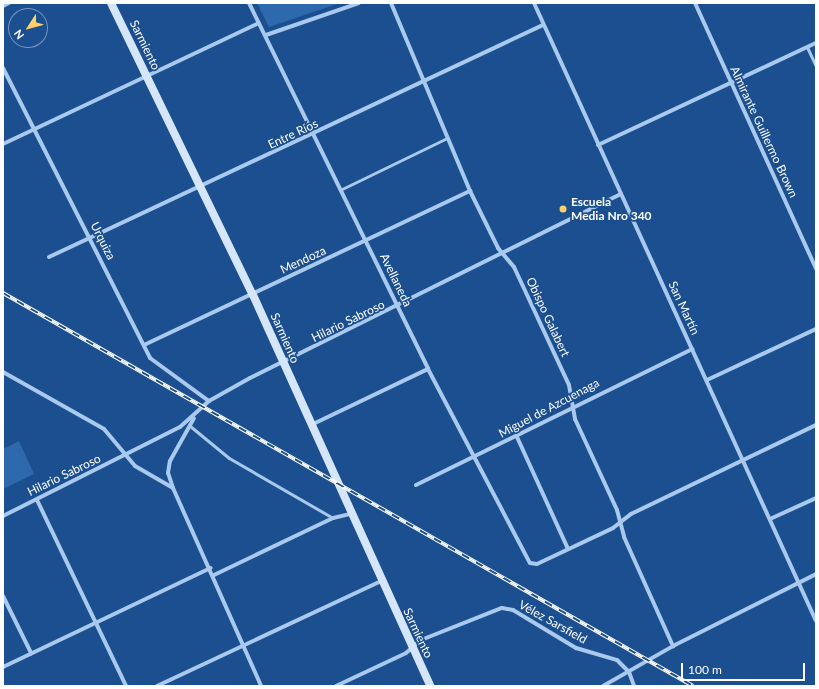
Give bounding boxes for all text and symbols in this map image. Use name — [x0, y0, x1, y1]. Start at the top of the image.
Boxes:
north arrow — [8, 8, 48, 48]
street label: Sarmiento — [127, 18, 163, 72]
text: N — [11, 28, 26, 42]
street label: Almirante Guillermo Brown — [727, 64, 801, 200]
street label: Entre Ríos — [266, 116, 320, 152]
place label: Escuela Media Nro 340 — [571, 195, 652, 223]
marker: Escuela Media Nro 340 — [558, 204, 568, 214]
street label: Urquiza — [87, 220, 119, 262]
street label: Mendoza — [278, 243, 328, 277]
street label: Avellaneda — [377, 251, 415, 309]
street label: Obispo Galabert — [523, 275, 573, 359]
street label: San Martín — [665, 279, 703, 337]
street label: Hilario Sabroso — [309, 297, 387, 345]
street label: Sarmiento — [268, 311, 302, 365]
street label: Miguel de Azcuenaga — [496, 375, 602, 441]
street label: Hilario Sabroso — [25, 451, 103, 499]
street label: Vélez Sarsfield — [516, 597, 590, 647]
street label: Sarmiento — [400, 606, 436, 660]
scale bar — [683, 655, 807, 681]
text: 100 m — [688, 662, 722, 677]

